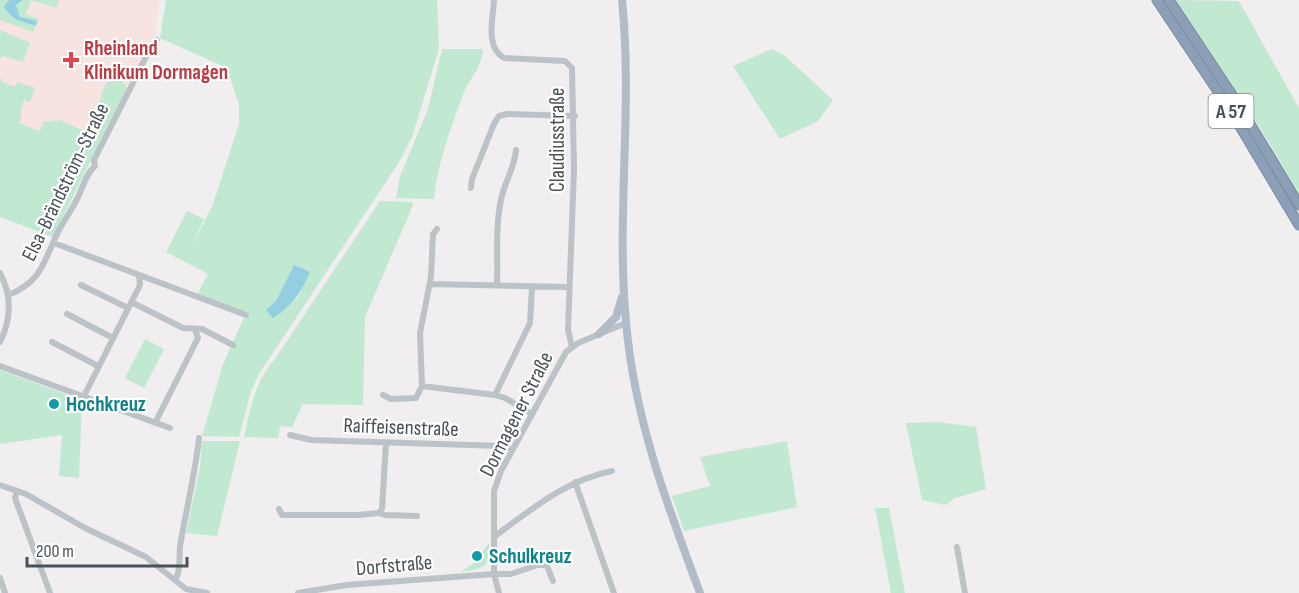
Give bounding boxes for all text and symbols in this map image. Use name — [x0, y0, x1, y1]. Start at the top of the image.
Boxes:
place label: Rheinland Klinikum Dormagen — [84, 36, 228, 85]
marker: Rheinland Klinikum Dormagen — [62, 51, 80, 69]
street label: Claudiusstraße — [545, 88, 570, 192]
road number: A 57 — [1208, 94, 1254, 128]
street label: Elsa-Brändström-Straße — [16, 99, 114, 265]
street label: Dormagener Straße — [474, 348, 559, 481]
place label: Hochkreuz — [66, 392, 146, 417]
marker: Hochkreuz — [47, 397, 61, 411]
street label: Raiffeisenstraße — [343, 413, 459, 442]
scale bar — [27, 530, 188, 568]
text: 200 m — [36, 541, 74, 562]
place label: Schulkreuz — [489, 544, 571, 569]
marker: Schulkreuz — [470, 549, 484, 563]
street label: Dorfstraße — [355, 550, 433, 581]

